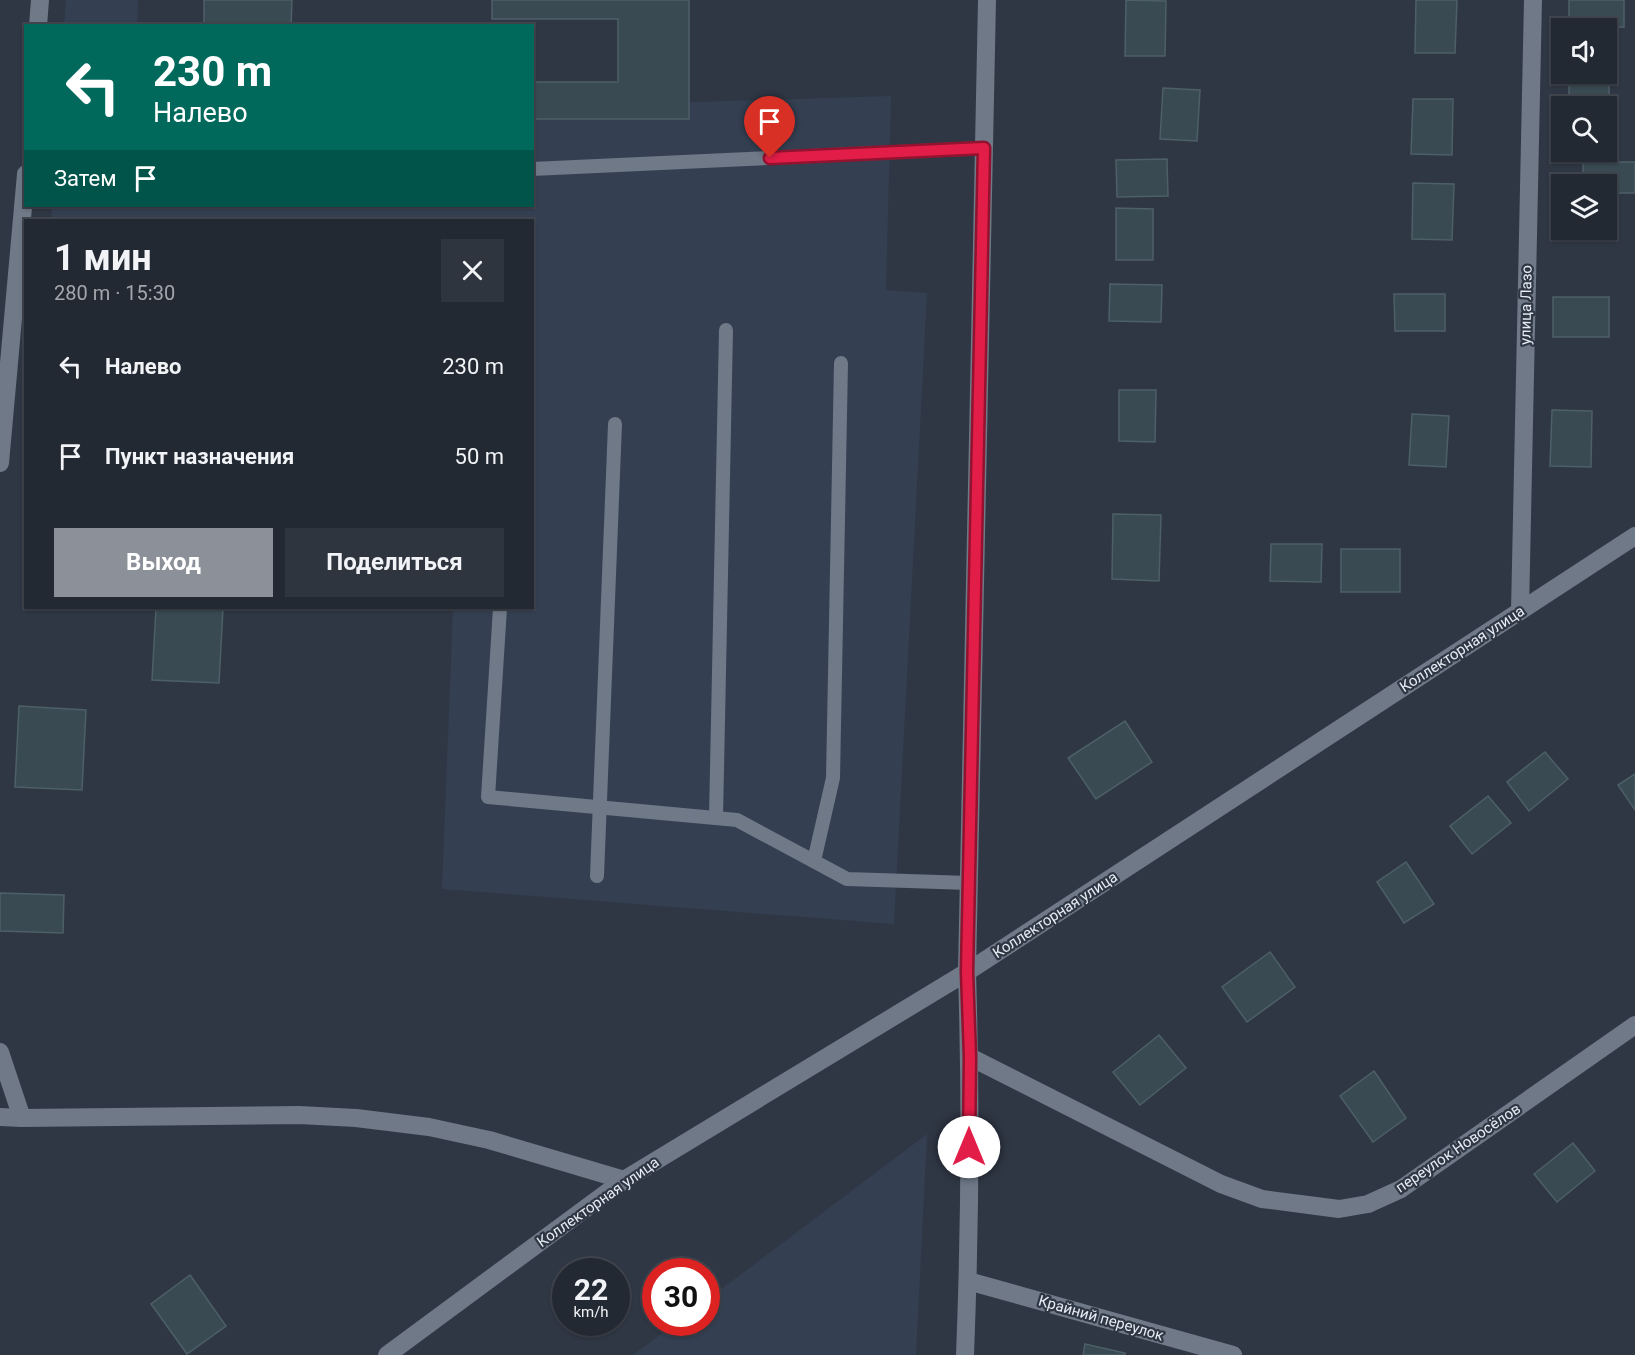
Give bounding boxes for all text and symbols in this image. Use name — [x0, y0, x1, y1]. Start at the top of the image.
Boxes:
map controls — [1551, 18, 1617, 240]
button: sound — [1551, 18, 1617, 84]
text: 230 m — [153, 47, 272, 96]
icon: left — [54, 48, 132, 126]
pin — [744, 96, 795, 158]
button: search — [1551, 96, 1617, 162]
text: Налево — [153, 97, 248, 129]
icon: arrive — [753, 105, 786, 138]
icon: arrive — [129, 162, 162, 195]
text: Затем — [54, 166, 117, 191]
button: layers — [1551, 174, 1617, 240]
text: 1 мин — [54, 237, 152, 279]
button: close — [441, 239, 504, 302]
street label: улица Лазо — [1516, 265, 1536, 345]
text: 280 m · 15:30 — [54, 281, 175, 305]
icon: left — [54, 350, 87, 383]
text: Налево — [105, 354, 182, 379]
text: 230 m — [442, 354, 504, 379]
icon: arrive — [54, 440, 87, 473]
text: Пункт назначения — [105, 444, 294, 469]
text: 50 m — [455, 444, 504, 469]
button: Выход — [54, 528, 273, 597]
button: Поделиться — [285, 528, 504, 597]
street label: Коллекторная улица — [1396, 602, 1528, 696]
street label: Коллекторная улица — [989, 868, 1121, 962]
street label: переулок Новосёлов — [1392, 1100, 1524, 1196]
position arrow — [937, 1115, 1001, 1179]
street label: Коллекторная улица — [533, 1153, 663, 1251]
speed limit sign: 30 — [642, 1258, 720, 1336]
text: 22 — [574, 1272, 608, 1307]
street label: Крайний переулок — [1036, 1292, 1166, 1344]
text: km/h — [573, 1303, 609, 1321]

